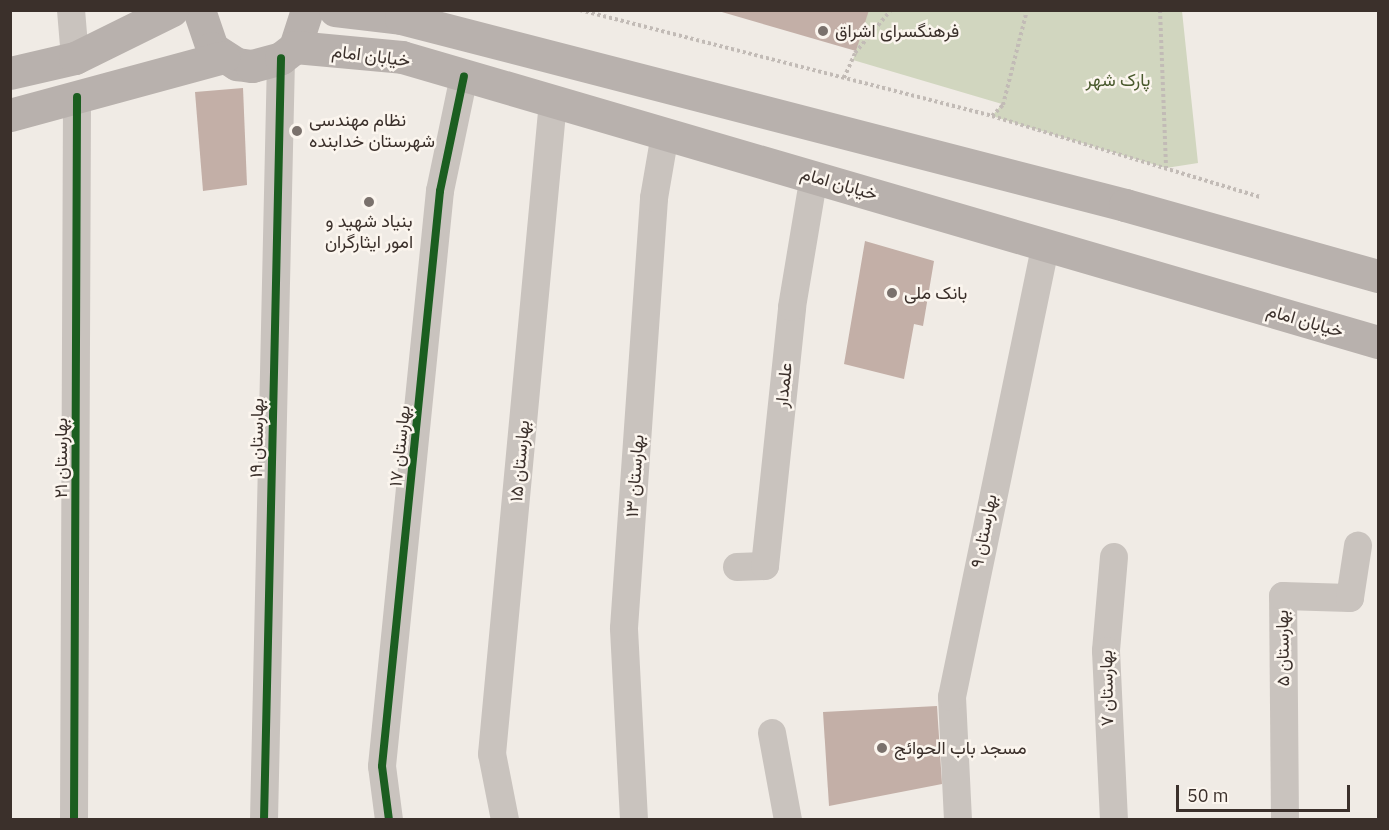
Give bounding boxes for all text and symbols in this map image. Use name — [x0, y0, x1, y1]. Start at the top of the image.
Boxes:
place label: فرهنگسرای اشراق — [835, 20, 959, 42]
marker: فرهنگسرای اشراق — [816, 24, 830, 38]
street label: خیابان امام — [331, 40, 411, 72]
park label: پارک شهر — [1086, 69, 1150, 91]
place label: نظام مهندسی شهرستان خدابنده — [309, 110, 435, 152]
marker: نظام مهندسی شهرستان خدابنده — [290, 124, 304, 138]
street label: خیابان امام — [798, 163, 880, 205]
marker: بنیاد شهید و امور ایثارگران — [362, 195, 376, 209]
place label: بنیاد شهید و امور ایثارگران — [325, 211, 413, 254]
place label: بانک ملی — [904, 282, 967, 304]
marker: بانک ملی — [885, 286, 899, 300]
street label: خیابان امام — [1264, 300, 1346, 342]
street label: علمدار — [771, 361, 797, 409]
street label: بهارستان ۱۹ — [246, 398, 268, 478]
street label: بهارستان ۱۷ — [385, 404, 415, 488]
street label: بهارستان ۲۱ — [50, 418, 72, 498]
street label: بهارستان ۱۵ — [506, 419, 534, 503]
street label: بهارستان ۱۳ — [621, 434, 649, 518]
street label: بهارستان ۹ — [966, 492, 1002, 570]
street label: بهارستان ۵ — [1272, 610, 1294, 686]
street label: بهارستان ۷ — [1096, 650, 1118, 726]
place label: مسجد باب الحوائج — [894, 737, 1027, 759]
marker: مسجد باب الحوائج — [875, 741, 889, 755]
scale bar — [1179, 773, 1353, 811]
text: 50 m — [1187, 784, 1229, 807]

